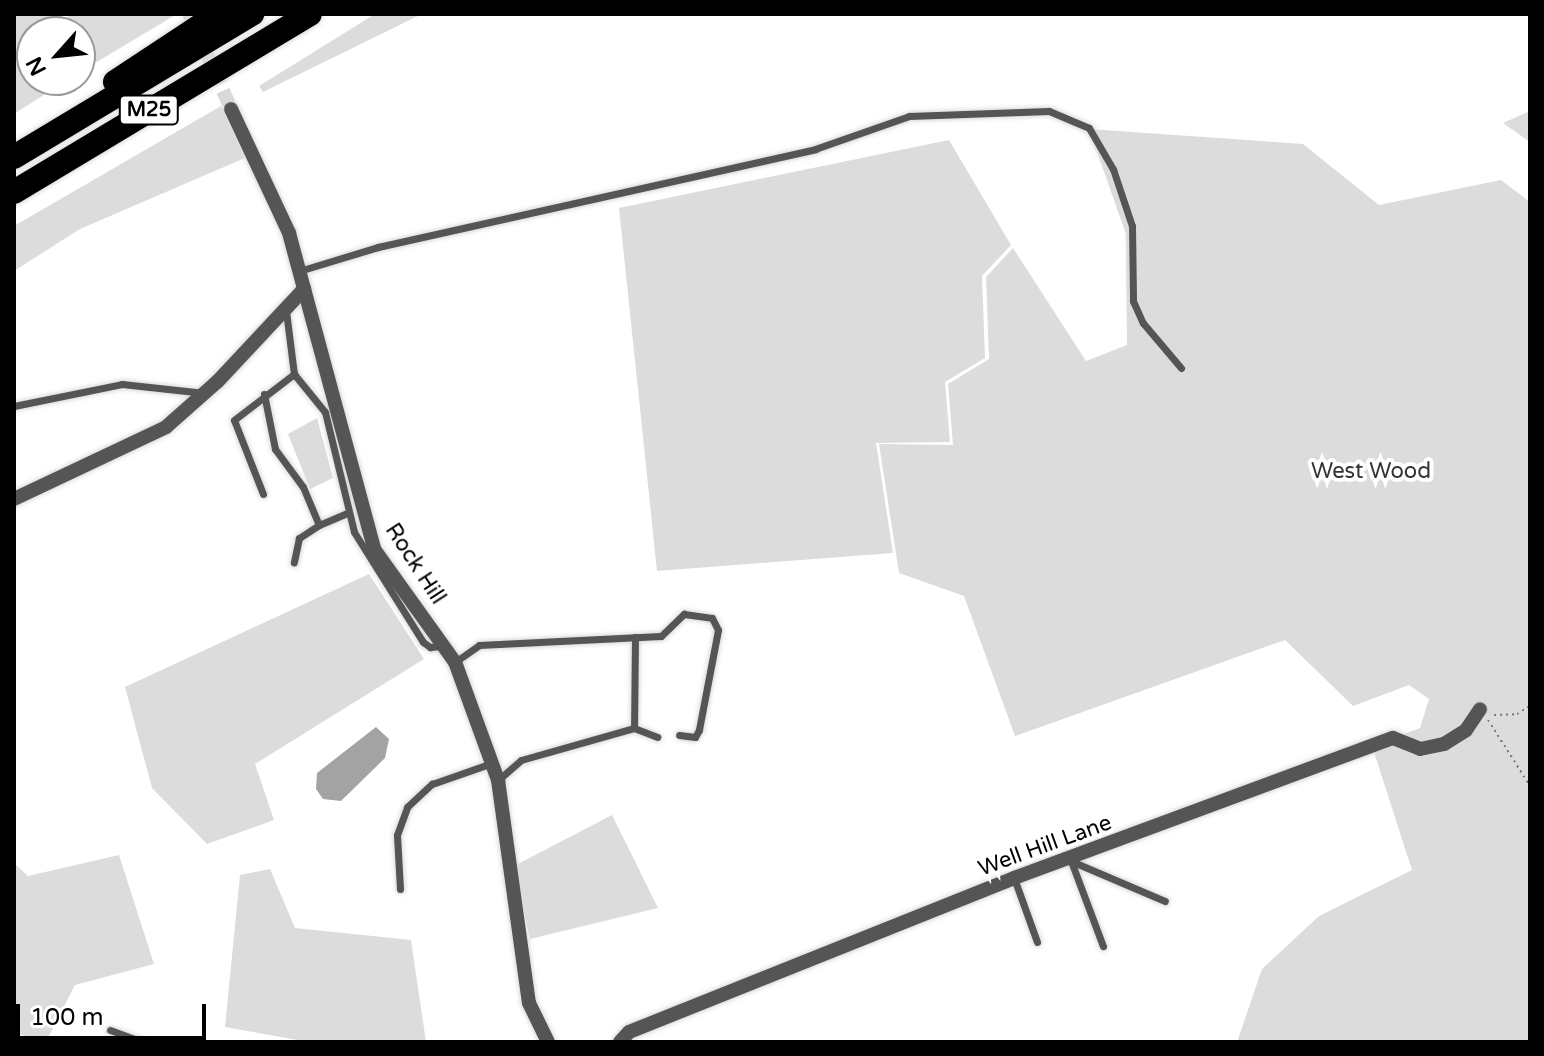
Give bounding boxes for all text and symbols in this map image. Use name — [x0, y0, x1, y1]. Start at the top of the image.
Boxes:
north arrow — [16, 16, 96, 96]
text: N — [21, 52, 52, 80]
road number: M25 — [117, 94, 181, 126]
park label: West Wood — [1311, 459, 1431, 485]
street label: Rock Hill — [379, 519, 451, 609]
street label: Well Hill Lane — [975, 810, 1115, 882]
scale bar — [20, 988, 210, 1038]
text: 100 m — [30, 1003, 104, 1032]

